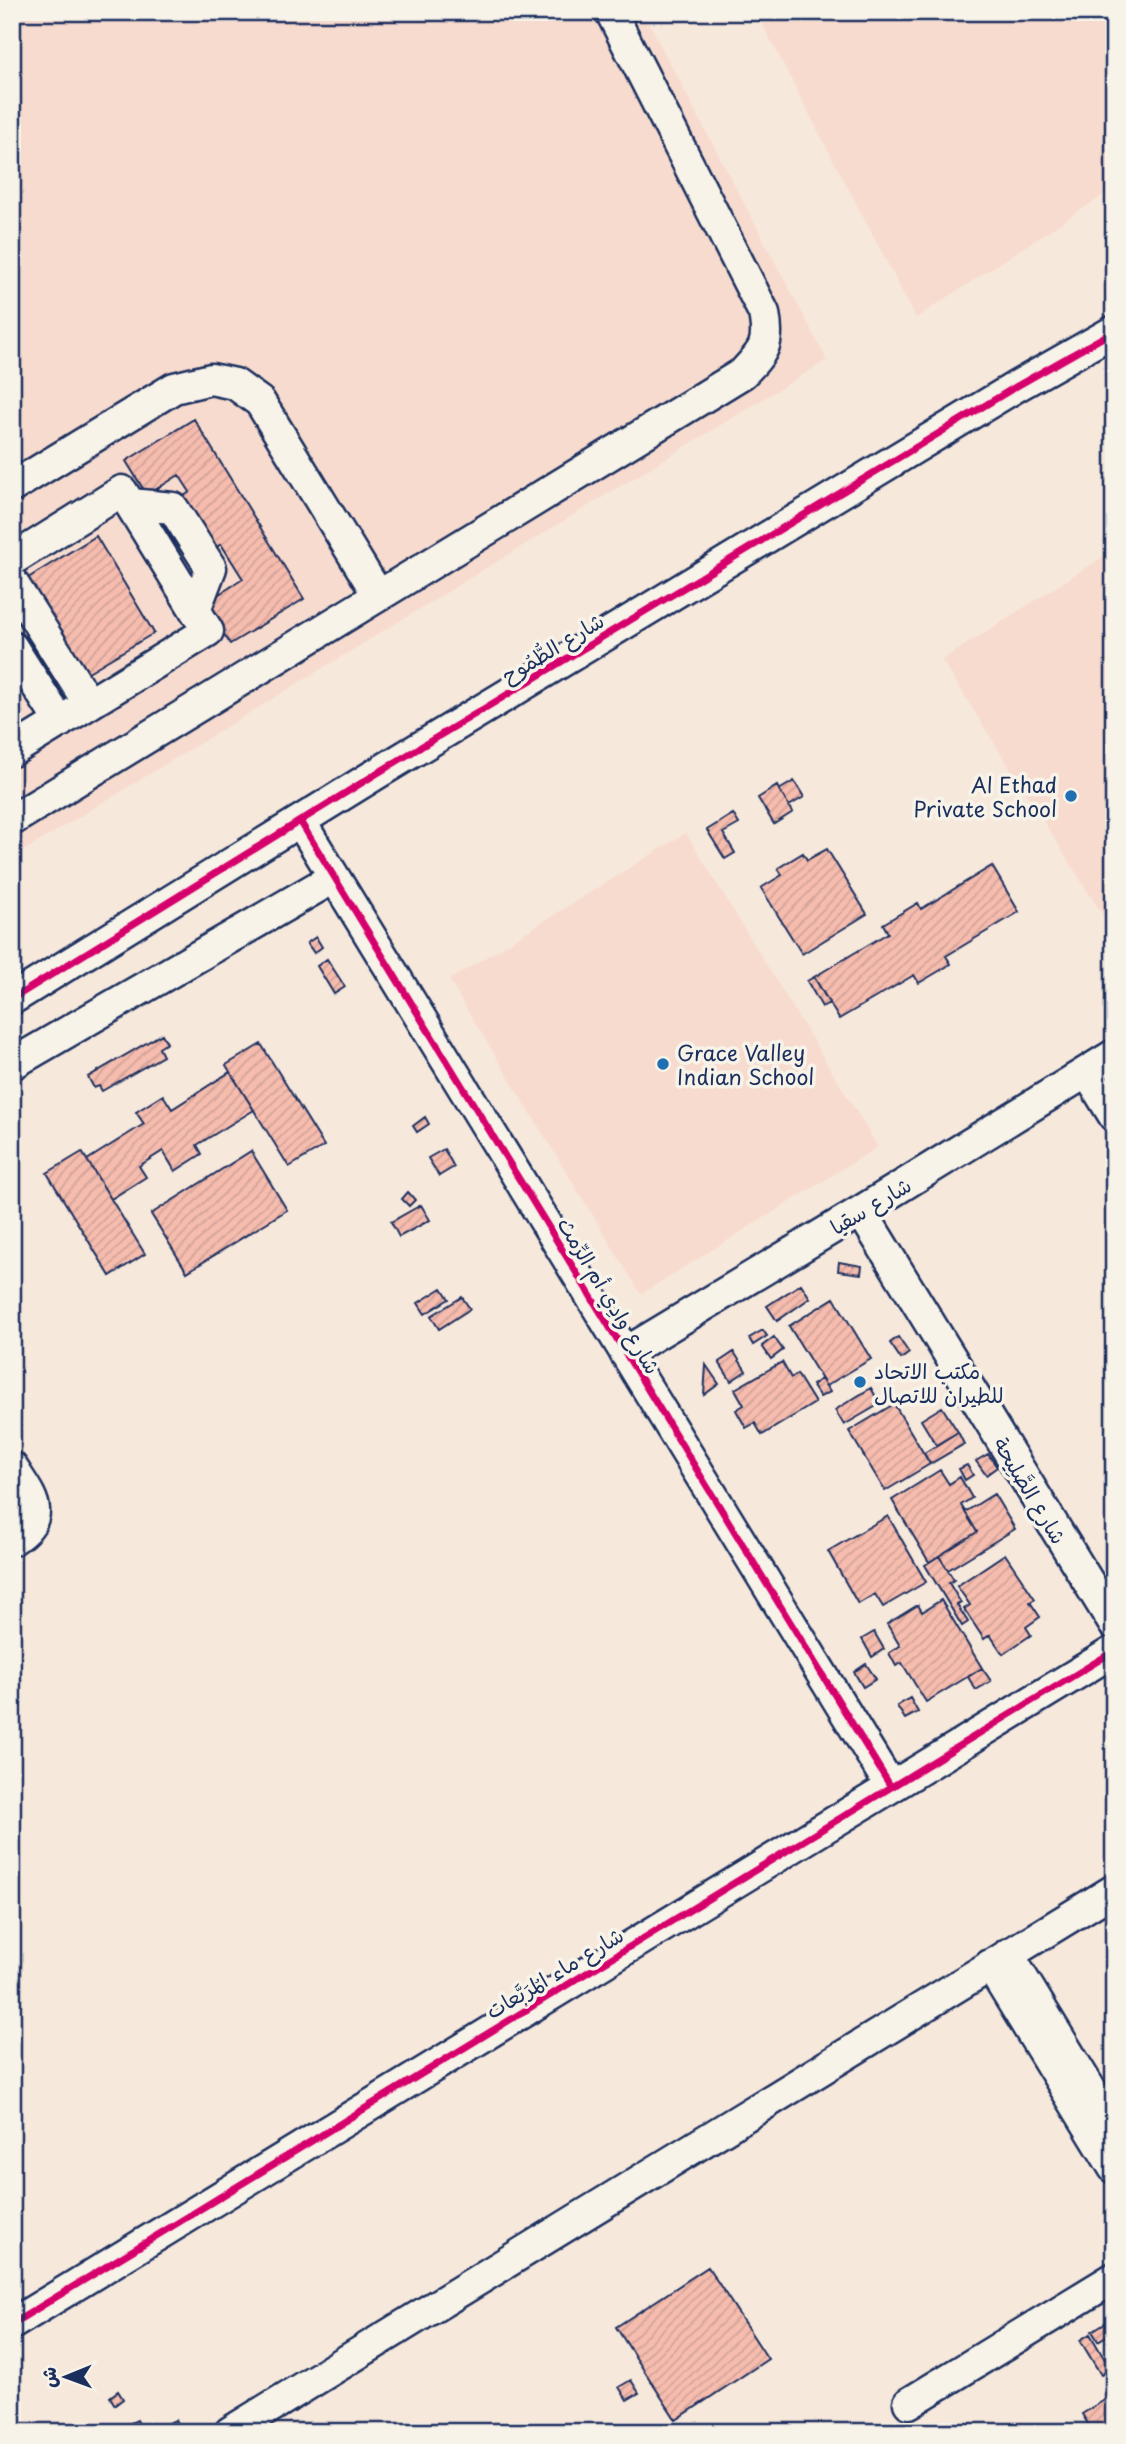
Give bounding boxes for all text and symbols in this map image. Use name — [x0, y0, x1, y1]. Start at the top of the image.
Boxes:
street label: شارع الطُّمُوح — [494, 604, 610, 691]
place label: Al Ethad Private School — [914, 768, 1057, 824]
marker: Al Ethad Private School — [1063, 788, 1079, 804]
place label: Grace Valley Indian School — [677, 1036, 814, 1092]
marker: Grace Valley Indian School — [655, 1056, 671, 1072]
street label: شارع سقيا — [823, 1168, 917, 1243]
street label: شارع وادِي أم الرِّمث — [549, 1210, 670, 1381]
place label: مكتب الاتحاد للطيران للاتصال — [874, 1354, 1004, 1410]
marker: مكتب الاتحاد للطيران للاتصال — [852, 1374, 868, 1390]
street label: شارع الصَّلِيحة — [986, 1430, 1076, 1550]
street label: شارع ماء المُرَبَّعات — [479, 1918, 630, 2027]
north arrow — [32, 2342, 102, 2412]
text: ش — [34, 2367, 62, 2388]

